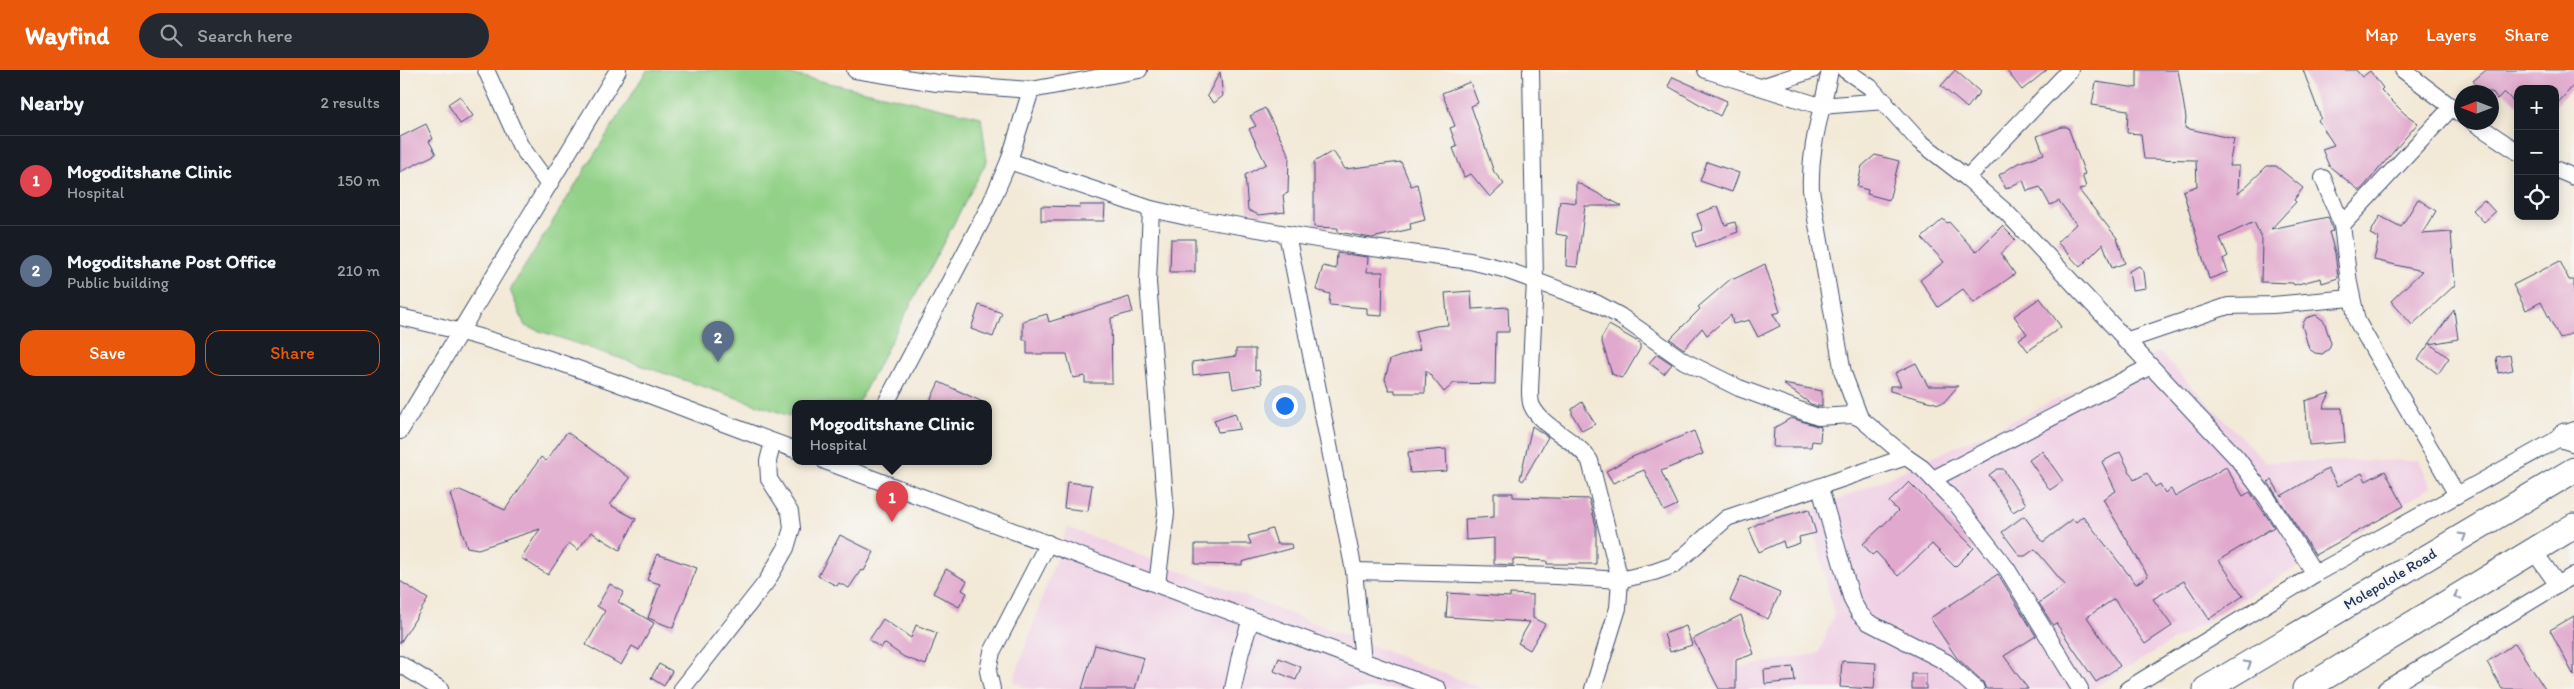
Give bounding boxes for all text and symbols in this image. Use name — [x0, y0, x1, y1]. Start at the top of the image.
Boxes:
search box — [139, 13, 489, 58]
text: Wayfind — [25, 21, 109, 50]
icon: search — [157, 21, 185, 49]
text: Search here — [197, 24, 293, 47]
text: Map — [2365, 24, 2398, 46]
text: Layers — [2426, 24, 2476, 46]
text: Share — [2504, 24, 2549, 46]
north arrow — [2454, 85, 2499, 130]
map controls — [2514, 85, 2559, 220]
button: + — [2514, 85, 2559, 130]
text: Nearby — [20, 90, 84, 115]
text: 2 results — [320, 93, 380, 112]
button: − — [2514, 130, 2559, 175]
text: Mogoditshane Clinic — [67, 160, 232, 183]
text: 1 — [32, 171, 40, 190]
text: 150 m — [337, 171, 380, 190]
button: locate — [2514, 175, 2559, 220]
text: Hospital — [67, 183, 124, 202]
text: Mogoditshane Post Office — [67, 250, 276, 273]
text: 2 — [32, 261, 40, 280]
text: 210 m — [337, 261, 380, 280]
text: Public building — [67, 273, 169, 292]
pin: 2 — [702, 321, 734, 362]
button: Save — [20, 330, 195, 376]
button: Share — [205, 330, 380, 376]
your location — [1272, 393, 1298, 419]
popup — [792, 400, 992, 465]
text: Mogoditshane Clinic — [810, 412, 974, 435]
text: Hospital — [810, 435, 867, 454]
pin: 1 — [876, 481, 908, 522]
one-way arrow — [2457, 533, 2466, 543]
street label: Molepolole Road — [2340, 544, 2440, 614]
one-way arrow — [2454, 590, 2463, 599]
one-way arrow — [2242, 660, 2251, 670]

